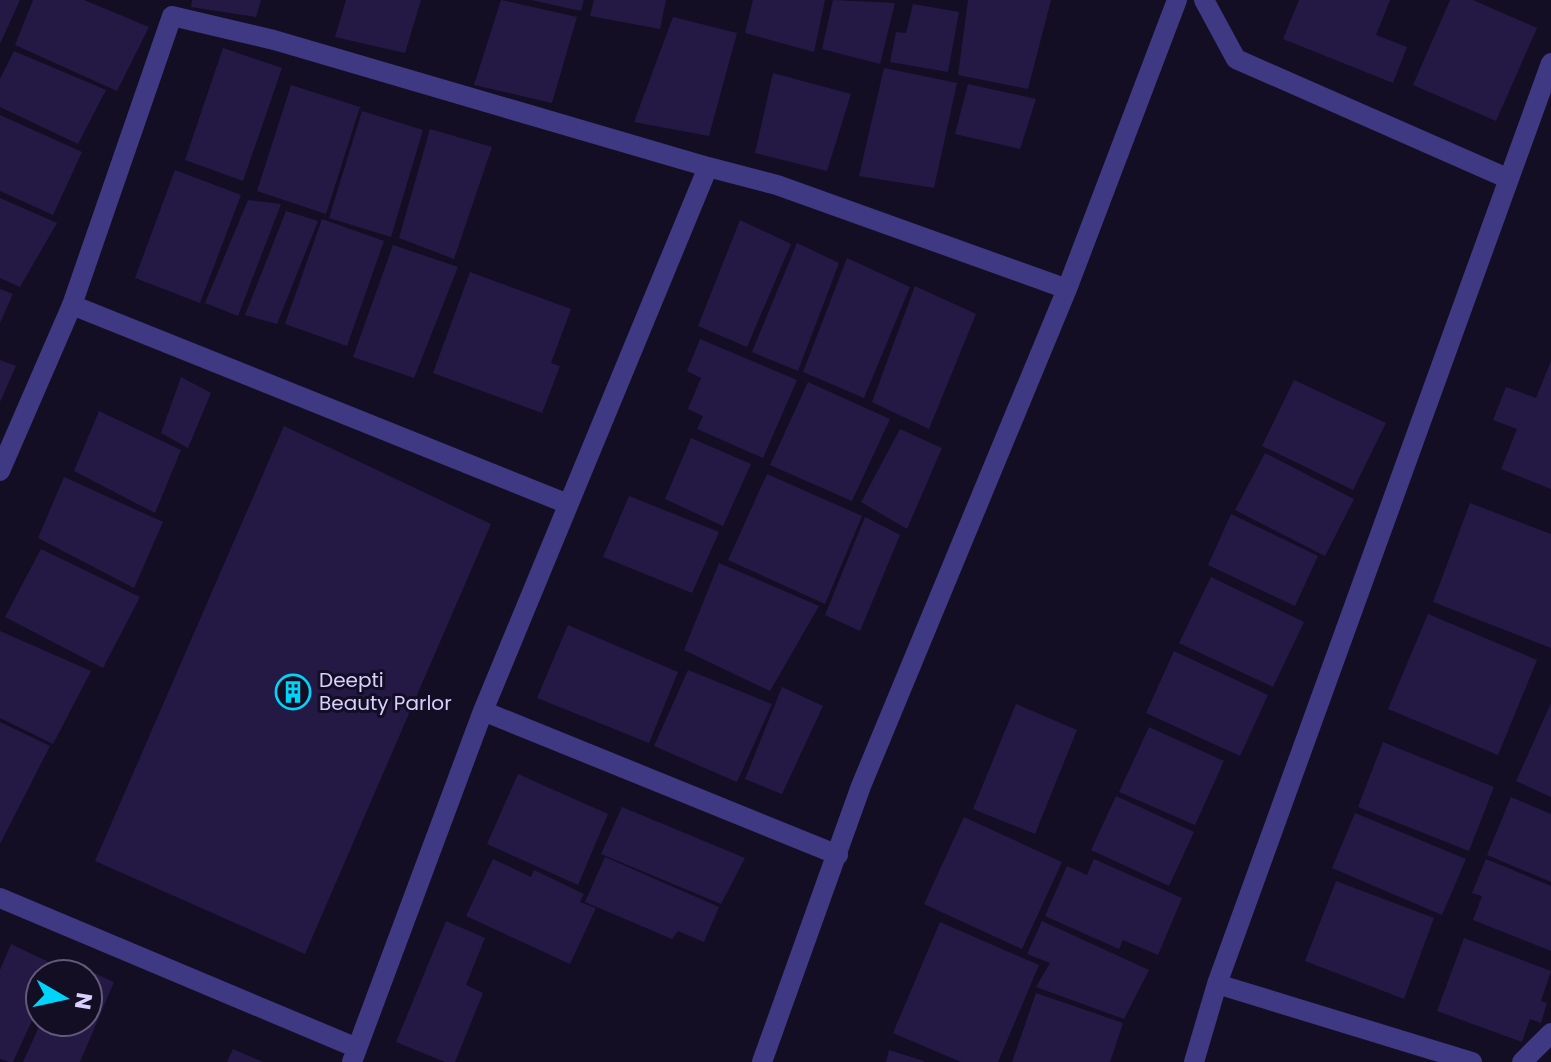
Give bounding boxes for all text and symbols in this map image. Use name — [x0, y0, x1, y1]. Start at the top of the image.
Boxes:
place label: Deepti Beauty Parlor — [319, 666, 452, 717]
building icon: Deepti Beauty Parlor — [274, 673, 312, 711]
north arrow — [24, 958, 104, 1038]
text: N — [67, 990, 100, 1012]

